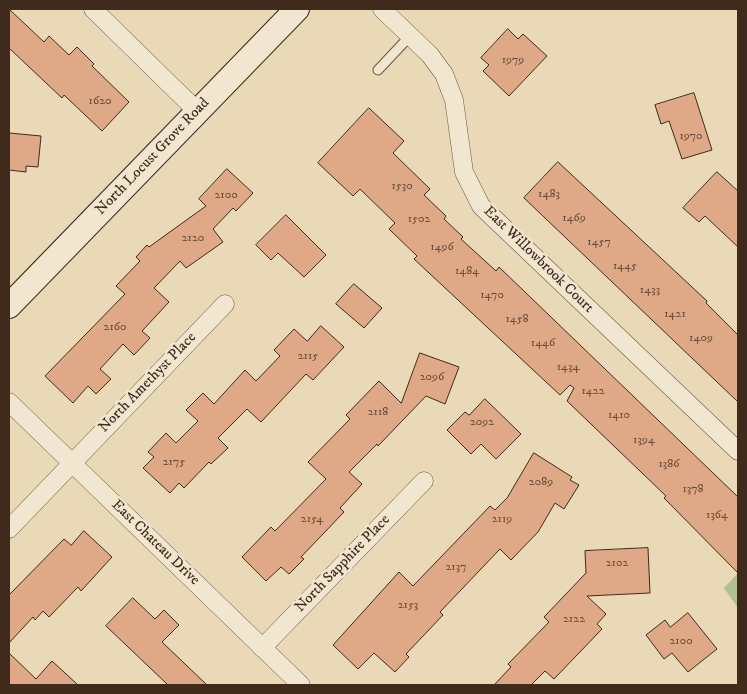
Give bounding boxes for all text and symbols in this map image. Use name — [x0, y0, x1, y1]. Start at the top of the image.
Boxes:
house number: 1979 — [502, 54, 524, 68]
house number: 1620 — [89, 95, 111, 109]
street label: North Locust Grove Road — [92, 95, 214, 219]
house number: 1970 — [679, 130, 703, 144]
house number: 1530 — [391, 180, 413, 194]
house number: 1483 — [538, 188, 560, 202]
house number: 2100 — [214, 189, 238, 203]
street label: East Willowbrook Court — [479, 203, 597, 317]
house number: 1469 — [562, 212, 586, 226]
house number: 1502 — [408, 213, 430, 227]
house number: 2120 — [182, 232, 204, 246]
house number: 1457 — [587, 236, 611, 250]
house number: 1496 — [430, 241, 454, 255]
house number: 1445 — [613, 260, 637, 274]
house number: 1484 — [455, 265, 479, 279]
house number: 1433 — [640, 284, 660, 298]
house number: 1470 — [480, 289, 504, 303]
house number: 1421 — [664, 308, 686, 322]
house number: 1458 — [505, 313, 529, 327]
house number: 2160 — [104, 321, 126, 335]
street label: North Amethyst Place — [95, 329, 201, 437]
house number: 1409 — [689, 332, 713, 346]
house number: 1446 — [531, 337, 555, 351]
house number: 2115 — [298, 350, 318, 364]
house number: 1434 — [557, 361, 579, 375]
house number: 2096 — [420, 371, 444, 385]
house number: 1422 — [581, 385, 605, 399]
house number: 2118 — [368, 406, 388, 420]
house number: 1410 — [608, 409, 630, 423]
house number: 2092 — [470, 416, 494, 430]
house number: 1394 — [633, 434, 655, 448]
house number: 2175 — [163, 456, 185, 470]
house number: 1386 — [658, 458, 680, 472]
house number: 2089 — [529, 476, 553, 490]
house number: 1378 — [682, 483, 704, 497]
street label: East Chateau Drive — [107, 496, 203, 590]
house number: 1364 — [706, 509, 728, 523]
street label: North Sapphire Place — [292, 511, 394, 617]
house number: 2154 — [301, 513, 323, 527]
house number: 2119 — [492, 513, 512, 527]
house number: 2102 — [606, 557, 628, 571]
house number: 2137 — [445, 561, 467, 575]
house number: 2153 — [398, 599, 418, 613]
house number: 2122 — [563, 613, 585, 627]
house number: 2100 — [669, 635, 693, 649]

